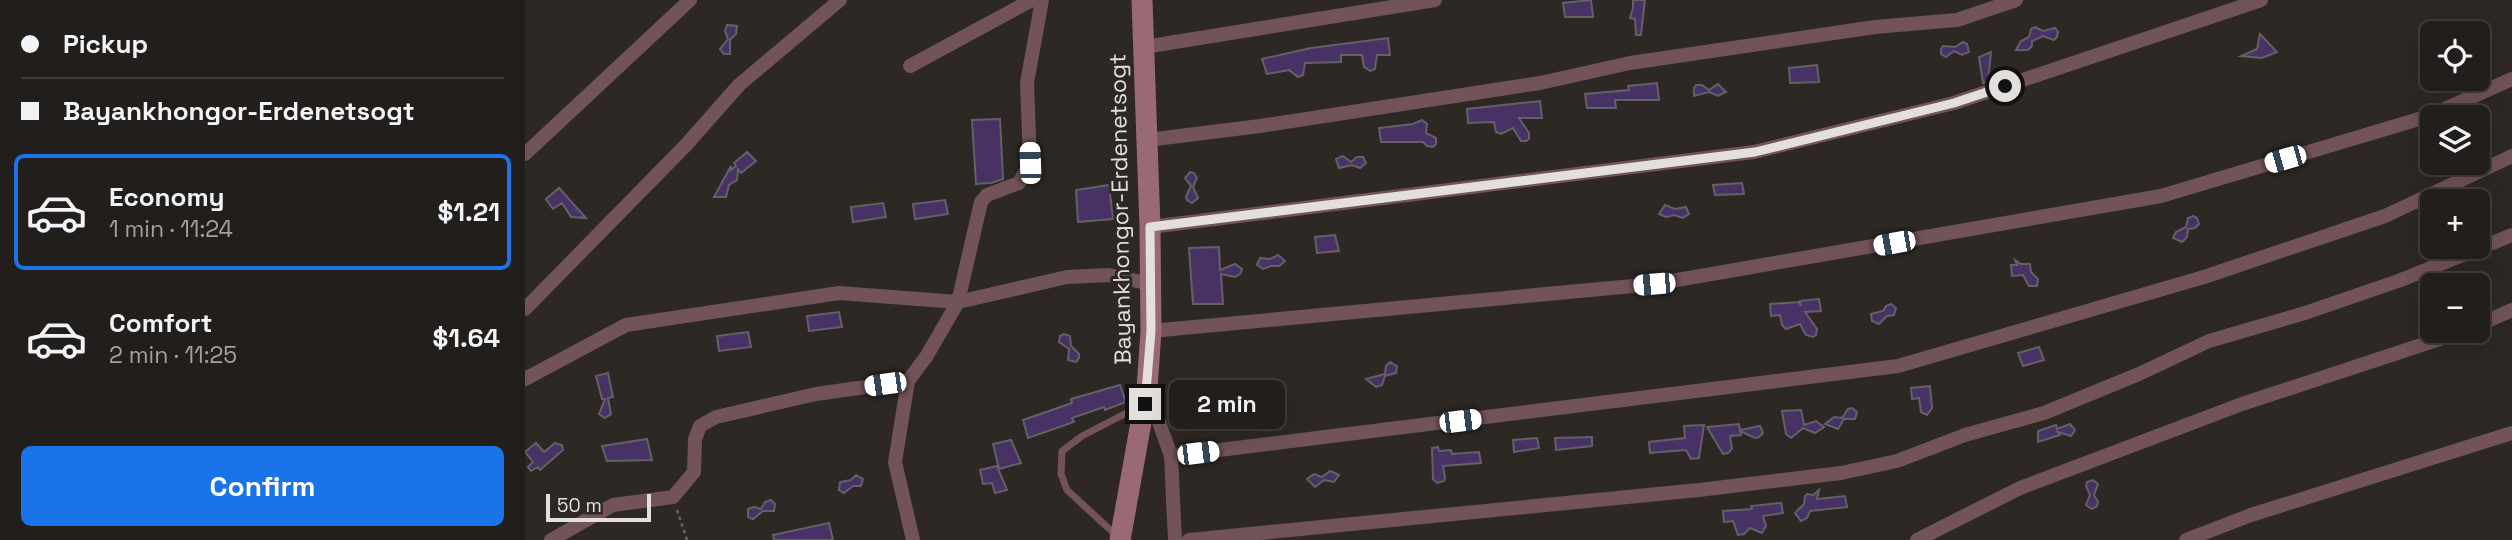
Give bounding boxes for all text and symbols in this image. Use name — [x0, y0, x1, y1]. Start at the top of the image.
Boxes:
map controls — [2420, 21, 2490, 343]
button: locate — [2420, 21, 2490, 91]
text: Pickup — [63, 27, 148, 61]
street label: Bayankhongor-Erdenetsogt — [1102, 53, 1138, 365]
route start — [1989, 70, 2021, 102]
text: Bayankhongor-Erdenetsogt — [63, 94, 415, 128]
button: layers — [2420, 105, 2490, 175]
car — [1019, 142, 1042, 184]
car — [2262, 143, 2309, 175]
text: Economy — [109, 180, 225, 214]
icon: car — [25, 181, 88, 244]
button: + — [2420, 189, 2490, 259]
text: $1.21 — [438, 195, 500, 229]
text: 1 min · 11:24 — [109, 214, 233, 244]
car — [1872, 229, 1917, 257]
car — [1633, 272, 1676, 296]
button: − — [2420, 273, 2490, 343]
text: Comfort — [109, 306, 212, 340]
icon: car — [25, 307, 88, 370]
text: $1.64 — [432, 321, 500, 355]
text: 2 min · 11:25 — [109, 340, 237, 370]
car — [863, 371, 908, 397]
callout: 2 min — [1169, 380, 1285, 428]
route end — [1129, 388, 1161, 420]
text: 2 min — [1197, 389, 1257, 419]
car — [1438, 408, 1483, 434]
car — [1176, 440, 1221, 466]
button: Confirm — [21, 446, 504, 526]
scale bar — [546, 491, 651, 523]
text: 50 m — [557, 493, 602, 518]

